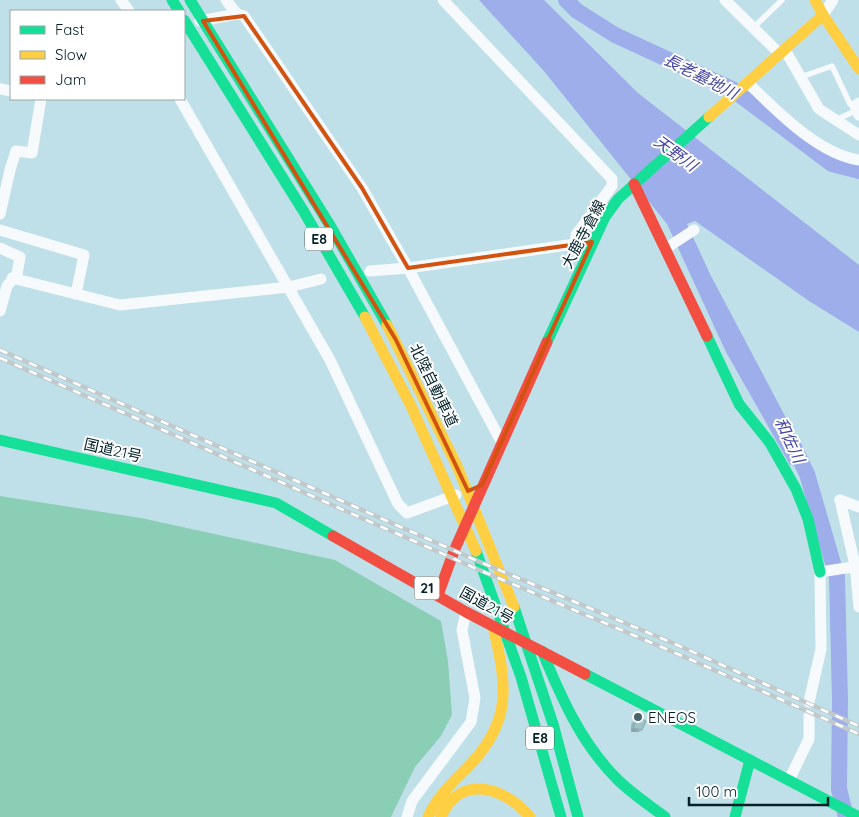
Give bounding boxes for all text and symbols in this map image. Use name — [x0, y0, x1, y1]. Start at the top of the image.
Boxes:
legend — [10, 10, 185, 100]
text: Fast — [55, 20, 84, 39]
text: Slow — [55, 45, 87, 64]
water label: 長老墓地川 — [661, 49, 743, 104]
text: Jam — [55, 70, 86, 89]
water label: 天野川 — [651, 131, 703, 176]
street label: 大鹿寺倉線 — [557, 196, 609, 272]
road number: E8 — [305, 228, 333, 250]
street label: 北陸自動車道 — [406, 340, 462, 430]
water label: 和佐川 — [771, 414, 810, 468]
street label: 国道21号 — [82, 434, 144, 466]
road number: 21 — [414, 576, 440, 600]
street label: 国道21号 — [457, 582, 517, 628]
place label: ENEOS — [648, 708, 696, 727]
marker: ENEOS — [632, 711, 644, 723]
road number: E8 — [526, 726, 554, 750]
scale bar — [689, 774, 828, 806]
text: 100 m — [696, 782, 737, 801]

